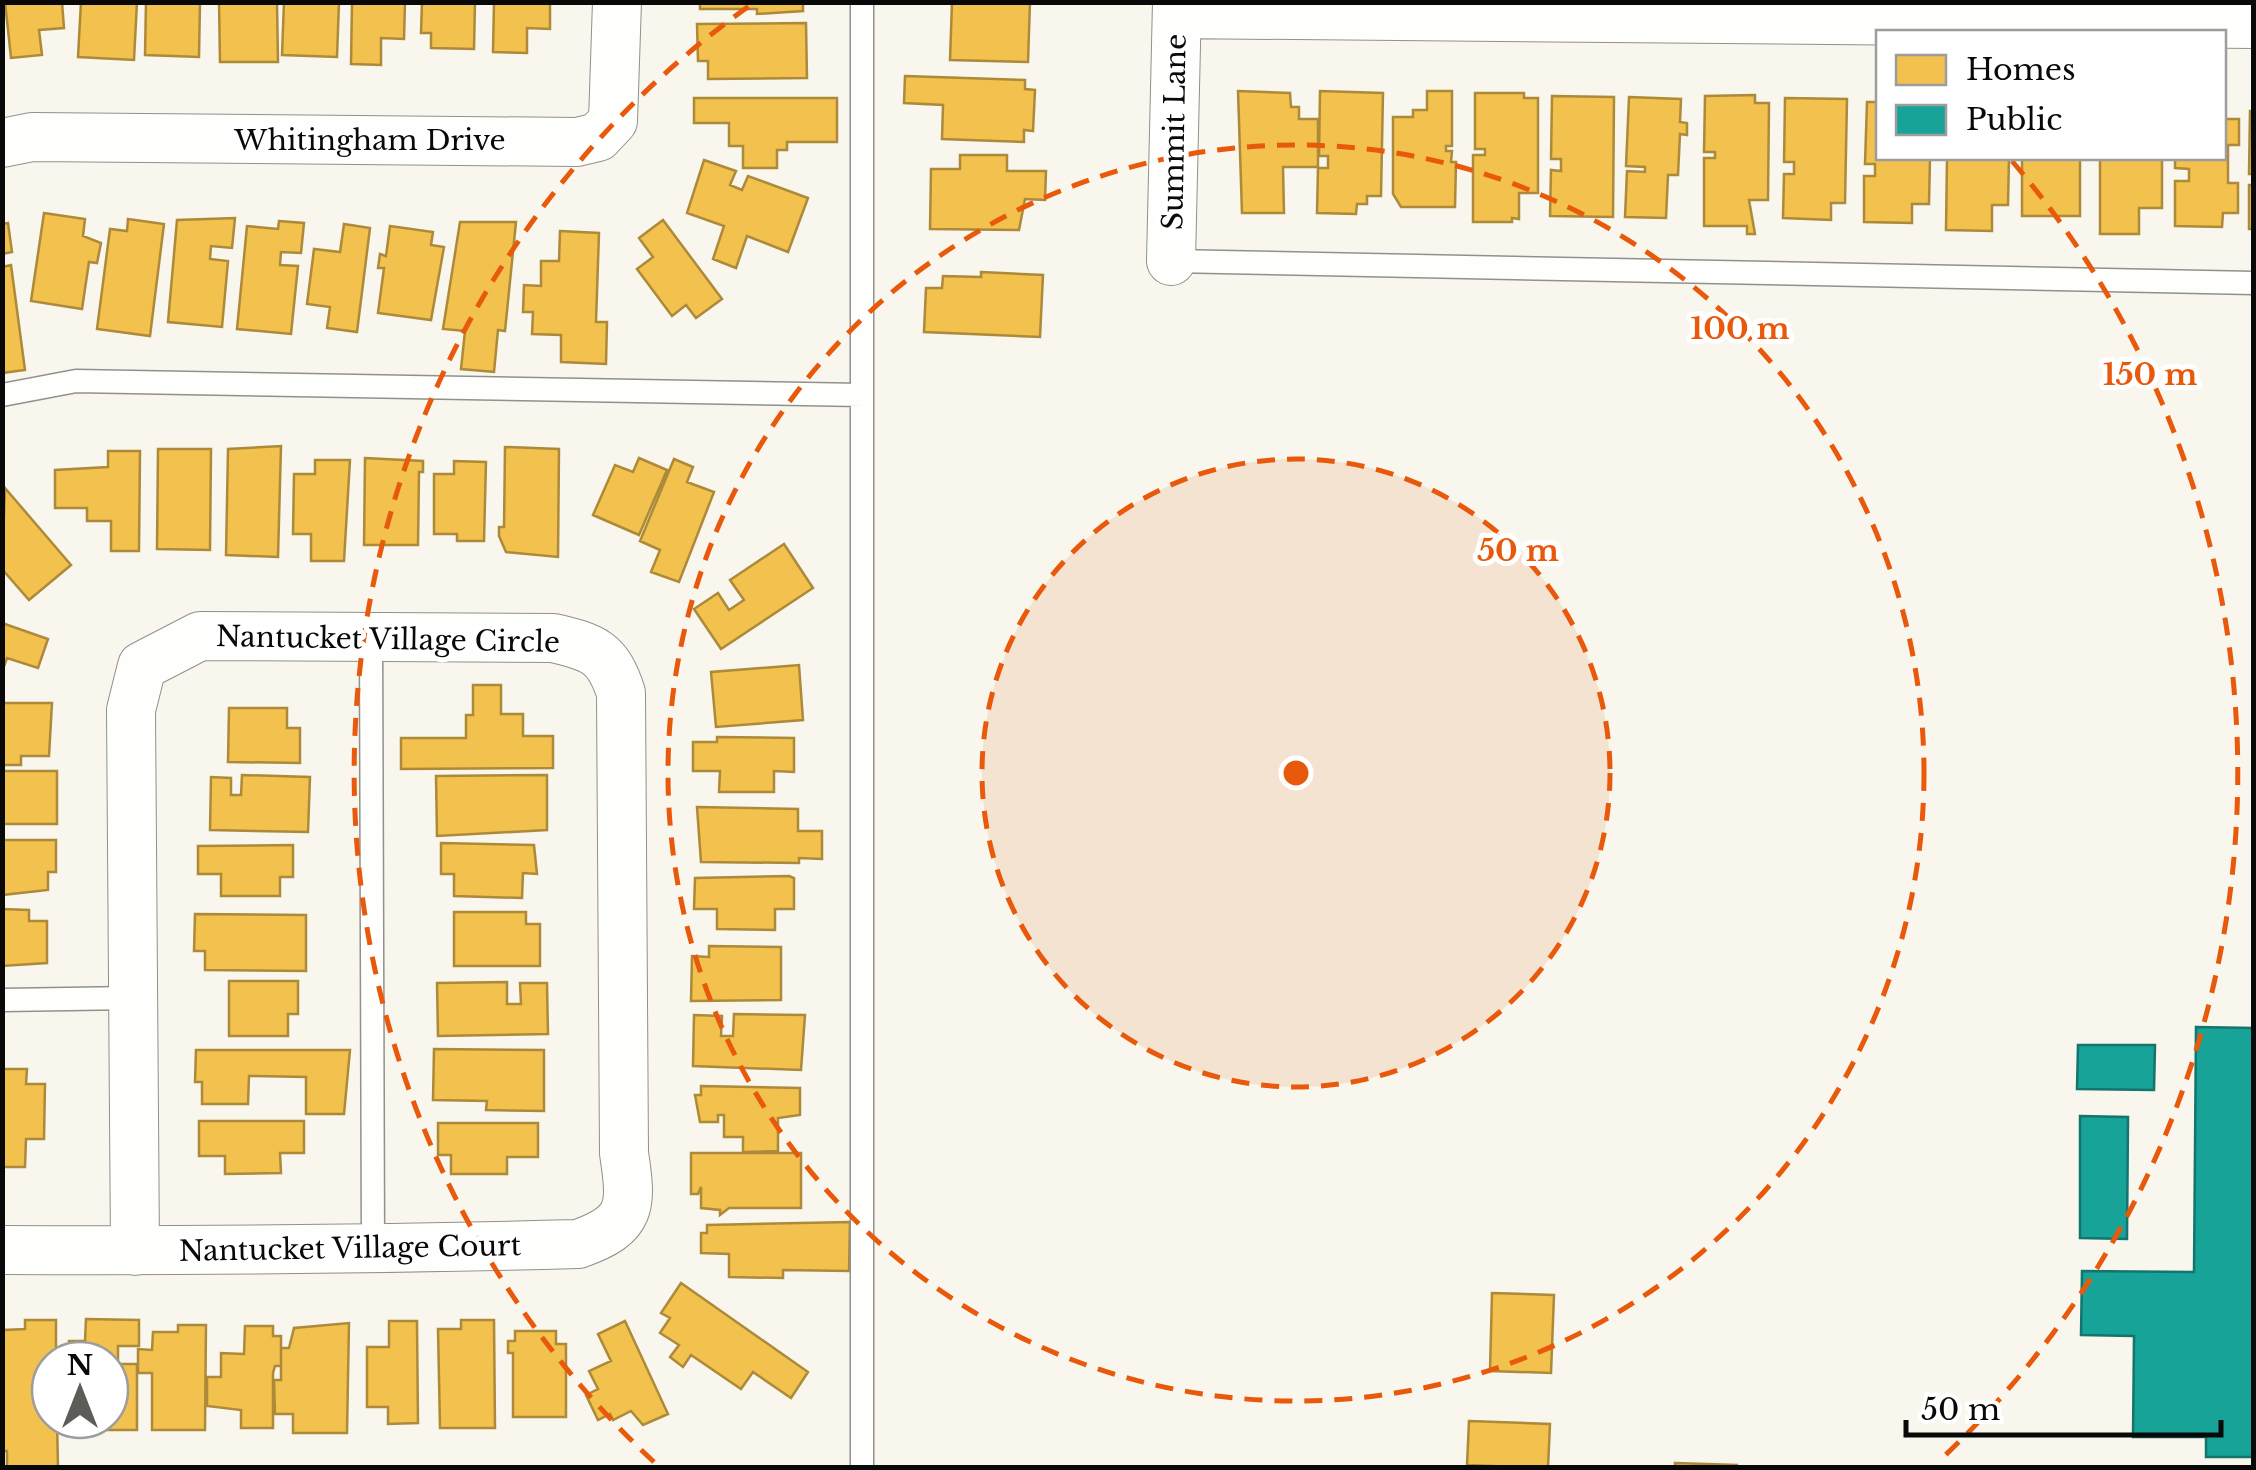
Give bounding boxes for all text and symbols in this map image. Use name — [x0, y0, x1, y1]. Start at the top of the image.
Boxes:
legend — [1876, 30, 2226, 160]
street label: Summit Lane — [1155, 34, 1194, 230]
text: Homes — [1966, 51, 2076, 88]
text: Public — [1966, 101, 2062, 138]
street label: Whitingham Drive — [233, 123, 506, 158]
text: 100 m — [1690, 310, 1790, 347]
text: 150 m — [2103, 356, 2197, 393]
text: 50 m — [1477, 532, 1559, 569]
street label: Nantucket Village Circle — [216, 619, 560, 660]
centre of rings — [1278, 755, 1314, 791]
street label: Nantucket Village Court — [179, 1228, 522, 1269]
north arrow — [30, 1340, 130, 1440]
text: N — [67, 1348, 93, 1383]
scale bar — [1906, 1375, 2221, 1437]
text: 50 m — [1921, 1391, 2000, 1428]

